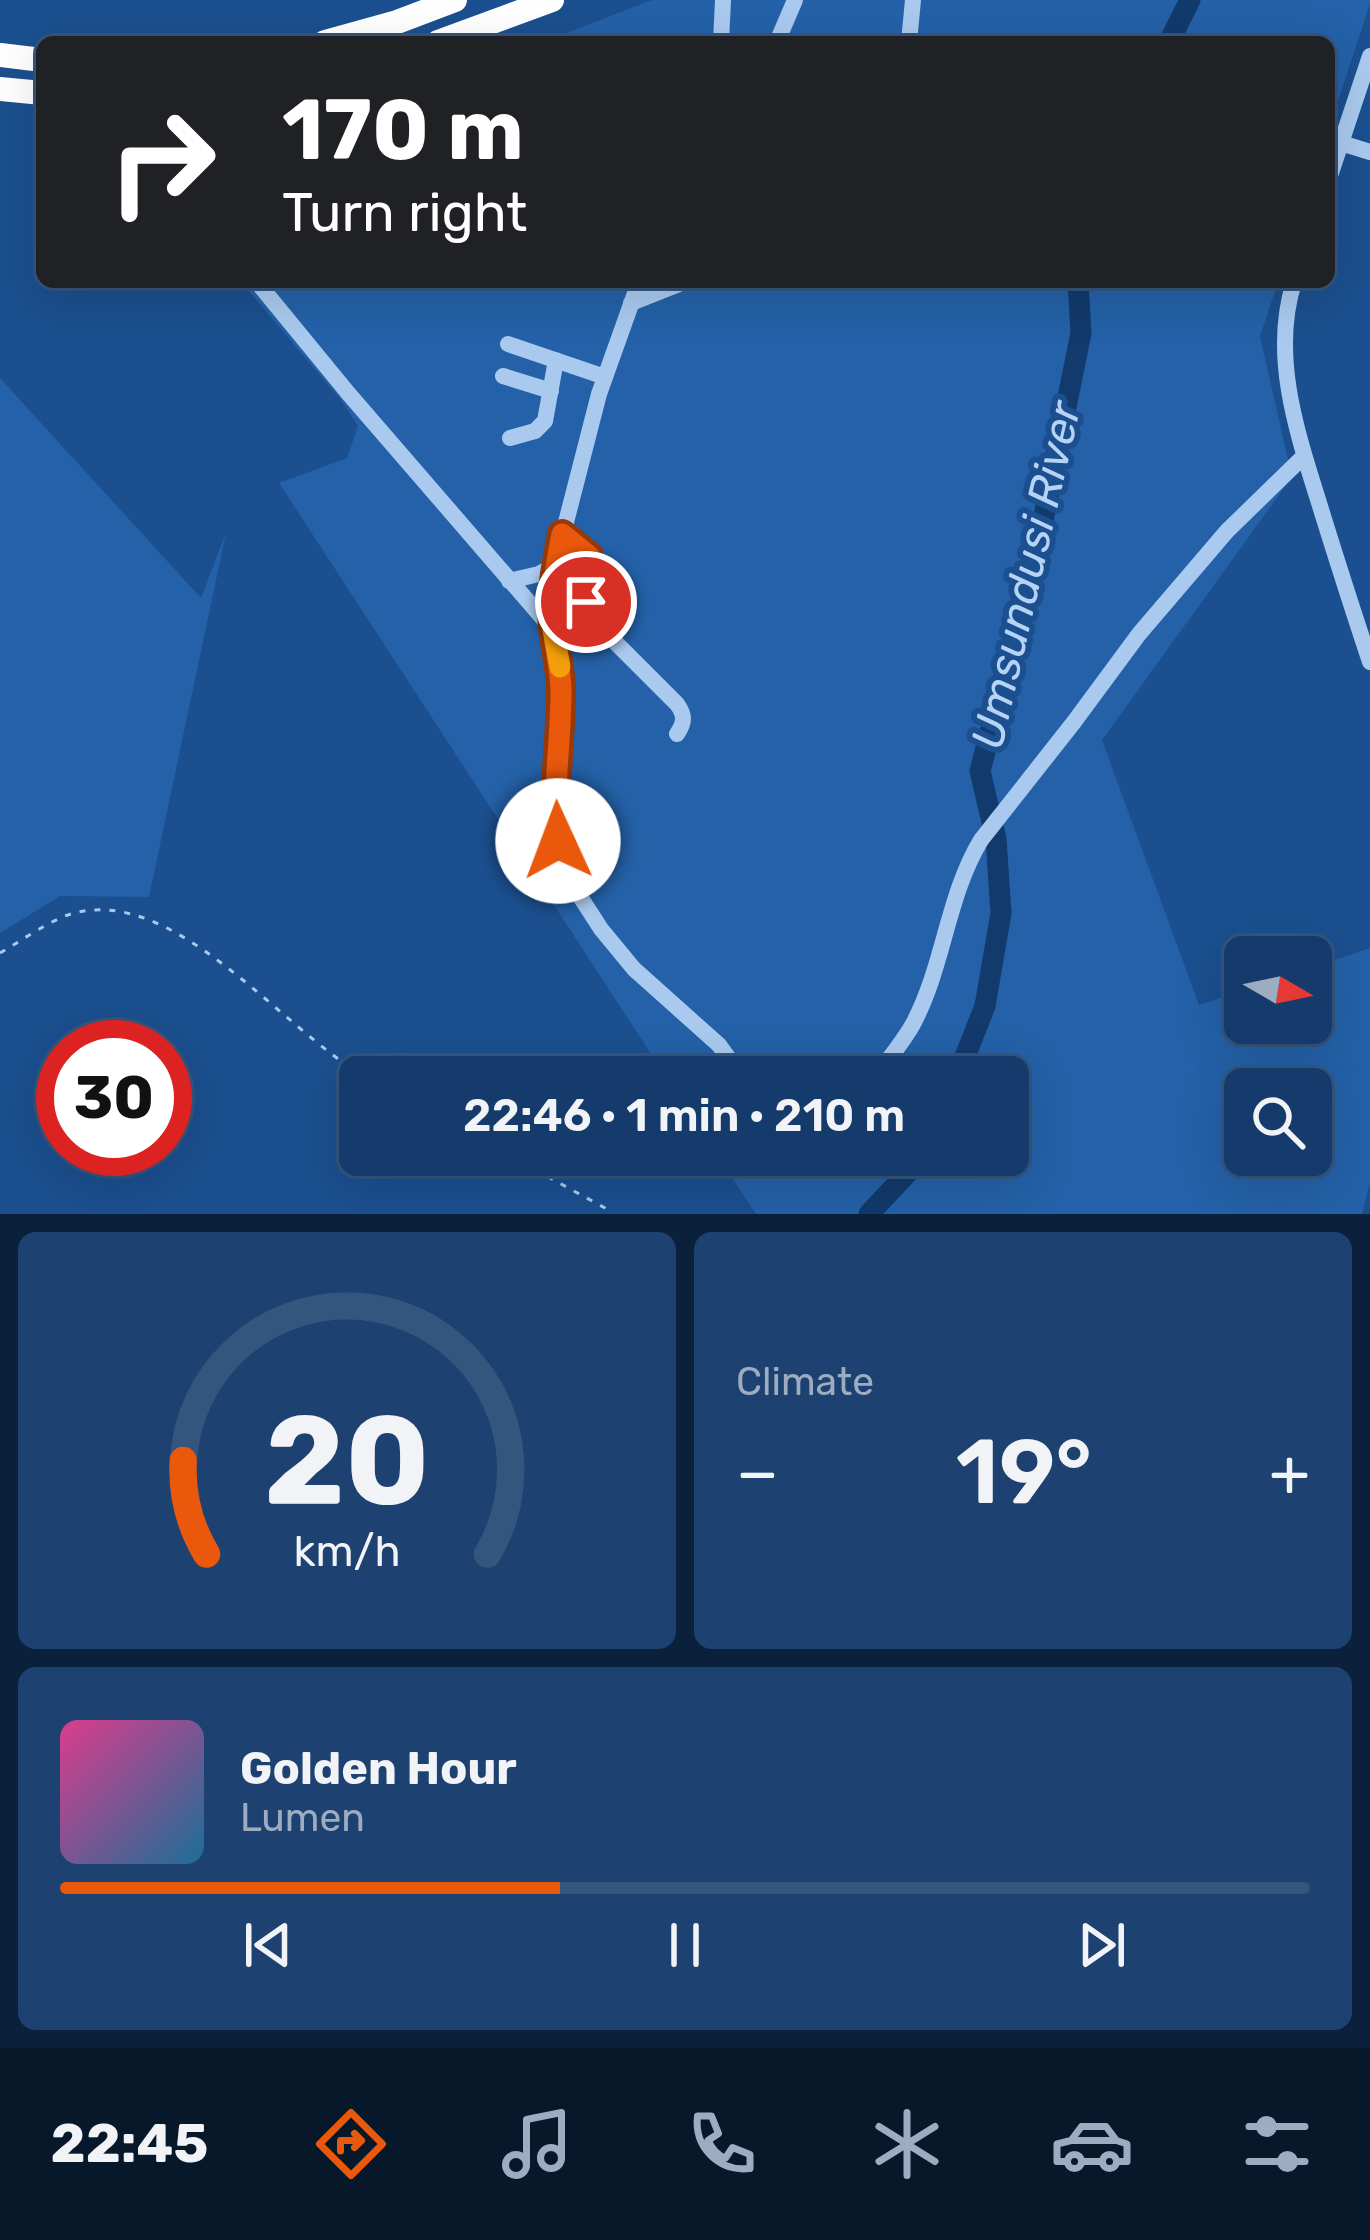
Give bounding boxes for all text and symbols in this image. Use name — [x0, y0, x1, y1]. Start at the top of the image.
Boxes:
text: 170 m — [282, 80, 524, 180]
icon: right — [84, 84, 240, 240]
text: Turn right — [282, 181, 527, 245]
water label: Umsundusi River — [960, 395, 1092, 754]
pin — [535, 551, 637, 653]
icon: arrive — [553, 569, 619, 635]
position arrow — [495, 778, 621, 904]
north arrow — [1224, 936, 1332, 1044]
map controls — [1224, 936, 1332, 1176]
speed limit sign: 30 — [36, 1020, 192, 1176]
button: search — [1224, 1068, 1332, 1176]
text: 22:46 · 1 min · 210 m — [463, 1089, 905, 1142]
text: Climate — [736, 1359, 874, 1405]
text: 20 — [264, 1386, 430, 1534]
text: 19° — [956, 1419, 1092, 1526]
text: − — [736, 1433, 779, 1512]
text: + — [1269, 1433, 1310, 1512]
text: km/h — [293, 1525, 401, 1576]
text: Golden Hour — [240, 1742, 517, 1795]
text: Lumen — [240, 1795, 365, 1841]
icon: previous — [235, 1912, 301, 1978]
icon: pause — [652, 1912, 718, 1978]
icon: next — [1069, 1912, 1135, 1978]
icon: directions — [309, 2102, 393, 2186]
icon: music — [495, 2102, 579, 2186]
icon: phone — [680, 2102, 764, 2186]
icon: climate — [865, 2102, 949, 2186]
icon: car — [1050, 2102, 1134, 2186]
icon: filters — [1235, 2102, 1319, 2186]
text: 22:45 — [51, 2112, 208, 2176]

